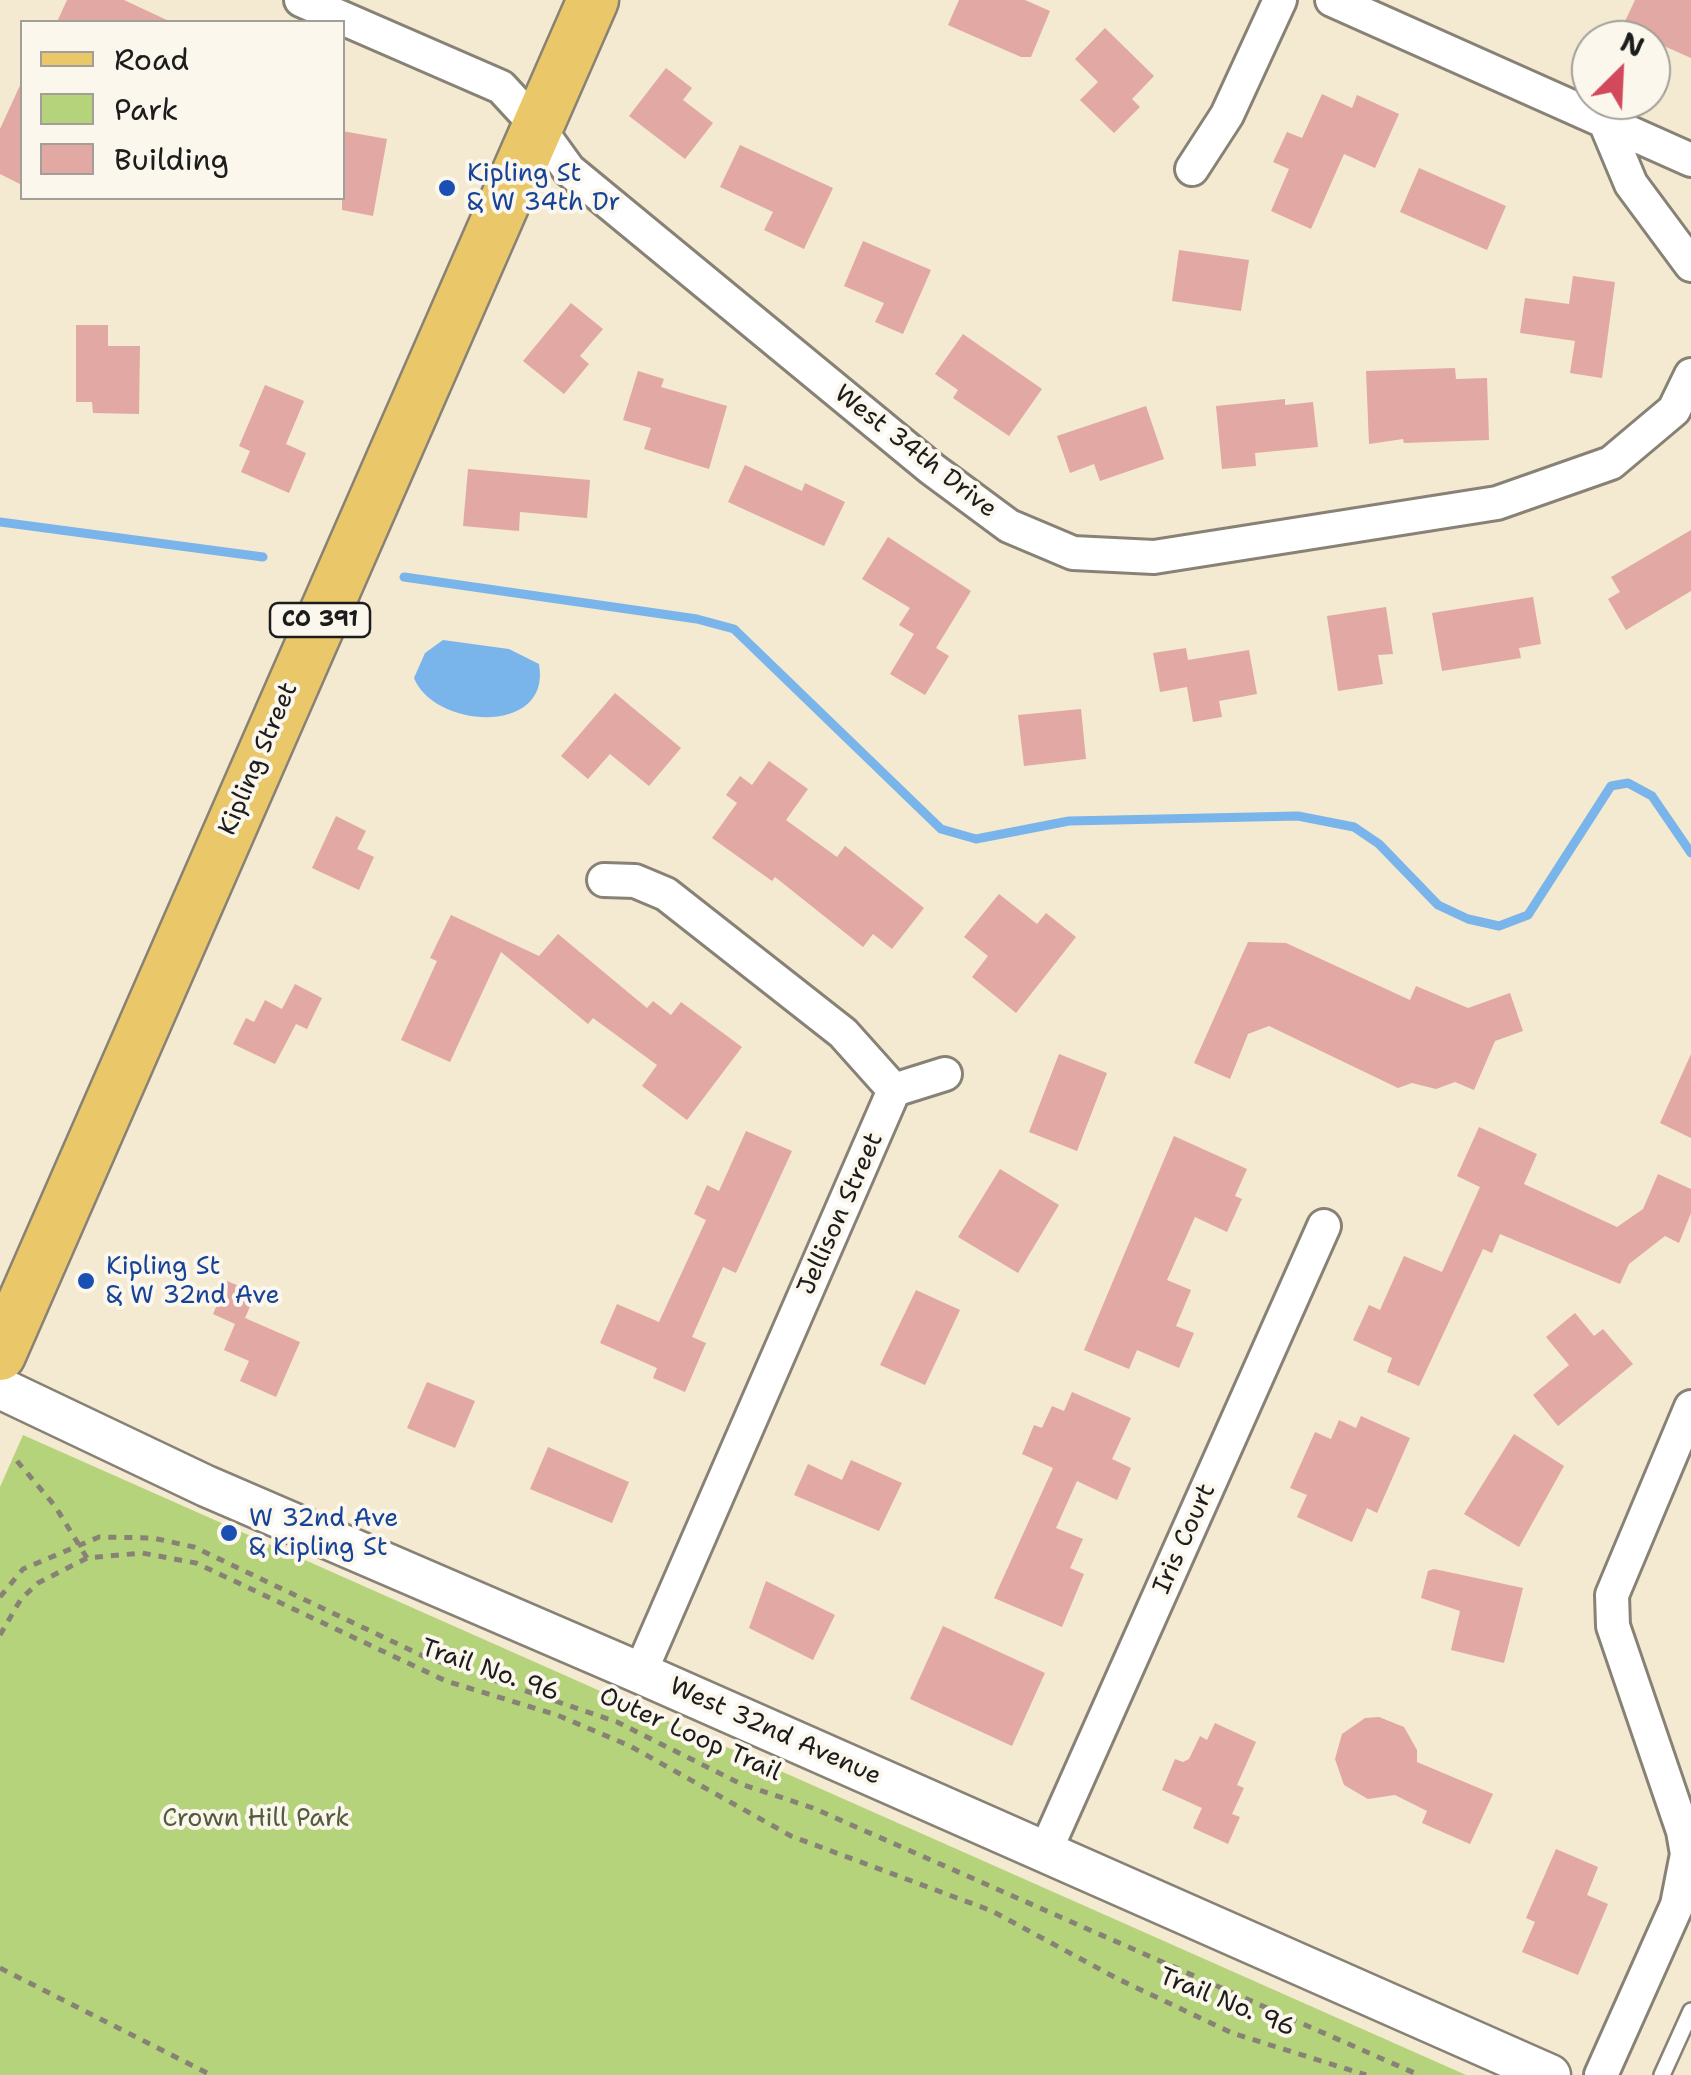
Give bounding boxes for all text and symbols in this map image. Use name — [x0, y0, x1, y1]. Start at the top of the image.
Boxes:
legend — [20, 20, 345, 200]
north arrow — [1571, 20, 1671, 120]
text: N — [1615, 23, 1650, 66]
text: Road — [114, 39, 189, 80]
text: Park — [114, 89, 178, 130]
text: Building — [114, 139, 229, 180]
place label: Kipling St & W 34th Dr — [467, 159, 620, 218]
marker: Kipling St & W 34th Dr — [436, 177, 458, 199]
street label: West 34th Drive — [828, 379, 1002, 525]
road number: CO 391 — [270, 603, 370, 637]
street label: Kipling Street — [213, 678, 305, 840]
street label: Jellison Street — [792, 1128, 890, 1300]
place label: Kipling St & W 32nd Ave — [106, 1252, 280, 1311]
marker: Kipling St & W 32nd Ave — [75, 1270, 97, 1292]
street label: Iris Court — [1147, 1479, 1223, 1599]
place label: W 32nd Ave & Kipling St — [249, 1504, 398, 1563]
marker: W 32nd Ave & Kipling St — [218, 1522, 240, 1544]
street label: Trail No. 96 — [417, 1633, 563, 1709]
street label: West 32nd Avenue — [665, 1672, 885, 1792]
street label: Outer Loop Trail — [594, 1681, 786, 1789]
park label: Crown Hill Park — [162, 1804, 350, 1834]
street label: Trail No. 96 — [1155, 1962, 1299, 2044]

